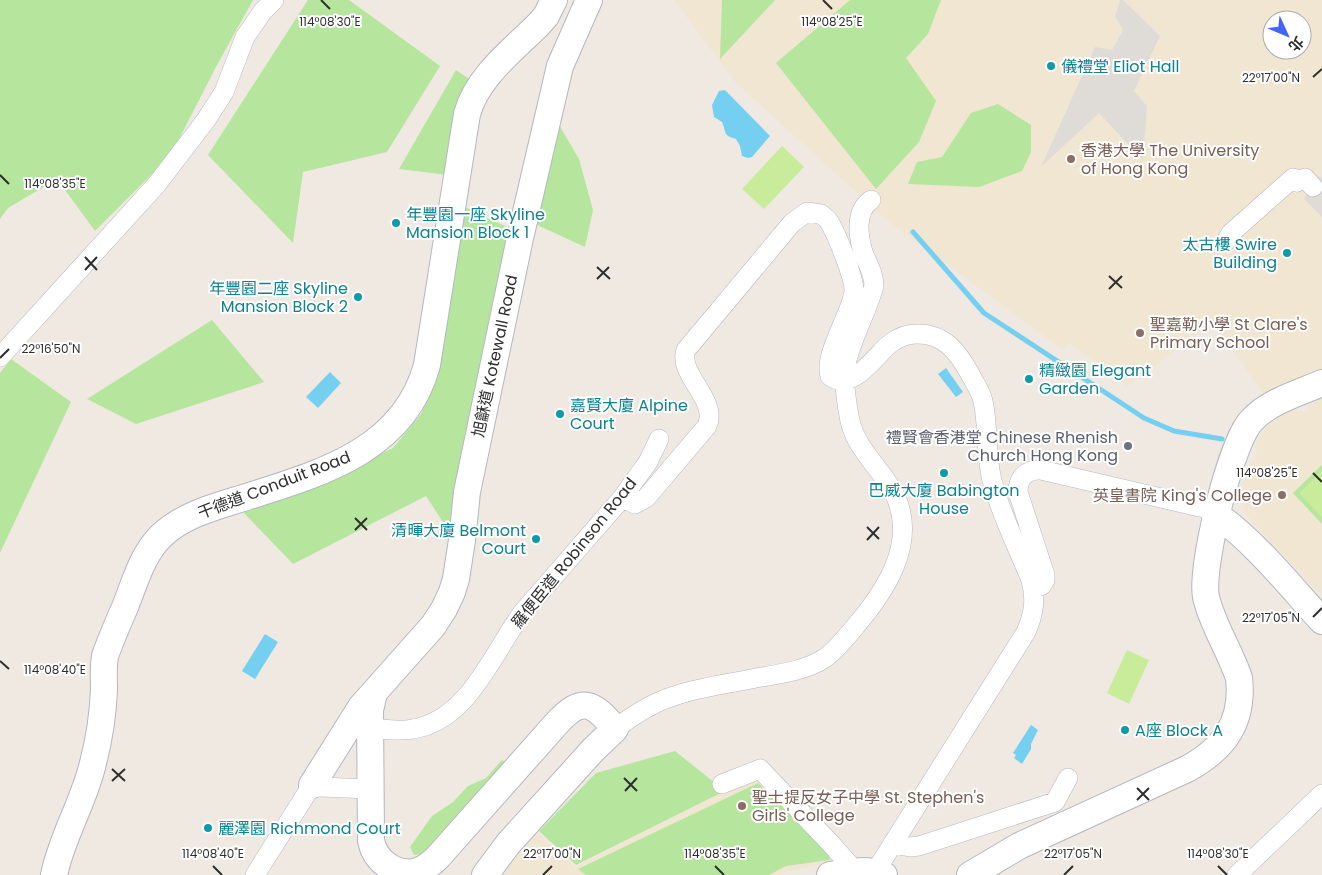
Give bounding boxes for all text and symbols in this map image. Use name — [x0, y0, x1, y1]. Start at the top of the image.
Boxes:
north arrow — [1262, 10, 1312, 60]
text: 114°08'30"E — [299, 13, 361, 30]
text: 114°08'25"E — [801, 13, 863, 30]
text: 北 — [1284, 32, 1308, 56]
place label: 儀禮堂 Eliot Hall — [1061, 55, 1179, 78]
marker: 儀禮堂 Eliot Hall — [1045, 60, 1057, 72]
text: 22°17'00"N — [1242, 69, 1300, 86]
place label: 香港大學 The University of Hong Kong — [1081, 139, 1259, 180]
marker: 香港大學 The University of Hong Kong — [1065, 153, 1077, 165]
text: 114°08'35"E — [24, 175, 86, 192]
place label: 年豐園一座 Skyline Mansion Block 1 — [406, 203, 545, 244]
marker: 年豐園一座 Skyline Mansion Block 1 — [390, 217, 402, 229]
place label: 太古樓 Swire Building — [1182, 233, 1277, 274]
marker: 太古樓 Swire Building — [1281, 247, 1293, 259]
street label: 旭龢道 Kotewall Road — [467, 273, 523, 439]
place label: 年豐園二座 Skyline Mansion Block 2 — [209, 277, 348, 318]
marker: 年豐園二座 Skyline Mansion Block 2 — [352, 291, 364, 303]
place label: 聖嘉勒小學 St Clare's Primary School — [1150, 313, 1308, 354]
marker: 聖嘉勒小學 St Clare's Primary School — [1134, 327, 1146, 339]
text: 22°16'50"N — [21, 340, 81, 357]
place label: 精緻園 Elegant Garden — [1039, 359, 1151, 400]
marker: 精緻園 Elegant Garden — [1023, 373, 1035, 385]
place label: 嘉賢大廈 Alpine Court — [570, 394, 688, 435]
marker: 嘉賢大廈 Alpine Court — [554, 408, 566, 420]
place label: 禮賢會香港堂 Chinese Rhenish Church Hong Kong — [886, 426, 1118, 467]
marker: 禮賢會香港堂 Chinese Rhenish Church Hong Kong — [1122, 440, 1134, 452]
street label: 干德道 Conduit Road — [194, 445, 354, 525]
text: 114°08'25"E — [1236, 464, 1298, 481]
marker: 巴威大廈 Babington House — [938, 467, 950, 479]
street label: 羅便臣道 Robinson Road — [506, 473, 642, 633]
place label: 巴威大廈 Babington House — [868, 479, 1020, 520]
place label: 英皇書院 King's College — [1093, 484, 1272, 507]
marker: 英皇書院 King's College — [1276, 489, 1288, 501]
place label: 清暉大廈 Belmont Court — [391, 519, 526, 560]
marker: 清暉大廈 Belmont Court — [530, 533, 542, 545]
text: 22°17'05"N — [1242, 609, 1300, 626]
text: 114°08'40"E — [24, 661, 86, 678]
place label: A座 Block A — [1135, 719, 1223, 742]
marker: A座 Block A — [1119, 724, 1131, 736]
place label: 聖士提反女子中學 St. Stephen's Girls' College — [752, 786, 984, 827]
marker: 聖士提反女子中學 St. Stephen's Girls' College — [736, 800, 748, 812]
place label: 麗澤園 Richmond Court — [218, 817, 401, 840]
marker: 麗澤園 Richmond Court — [202, 822, 214, 834]
text: 114°08'40"E — [182, 845, 244, 862]
text: 22°17'00"N — [523, 845, 581, 862]
text: 114°08'35"E — [684, 845, 746, 862]
text: 22°17'05"N — [1044, 845, 1102, 862]
text: 114°08'30"E — [1187, 845, 1249, 862]

